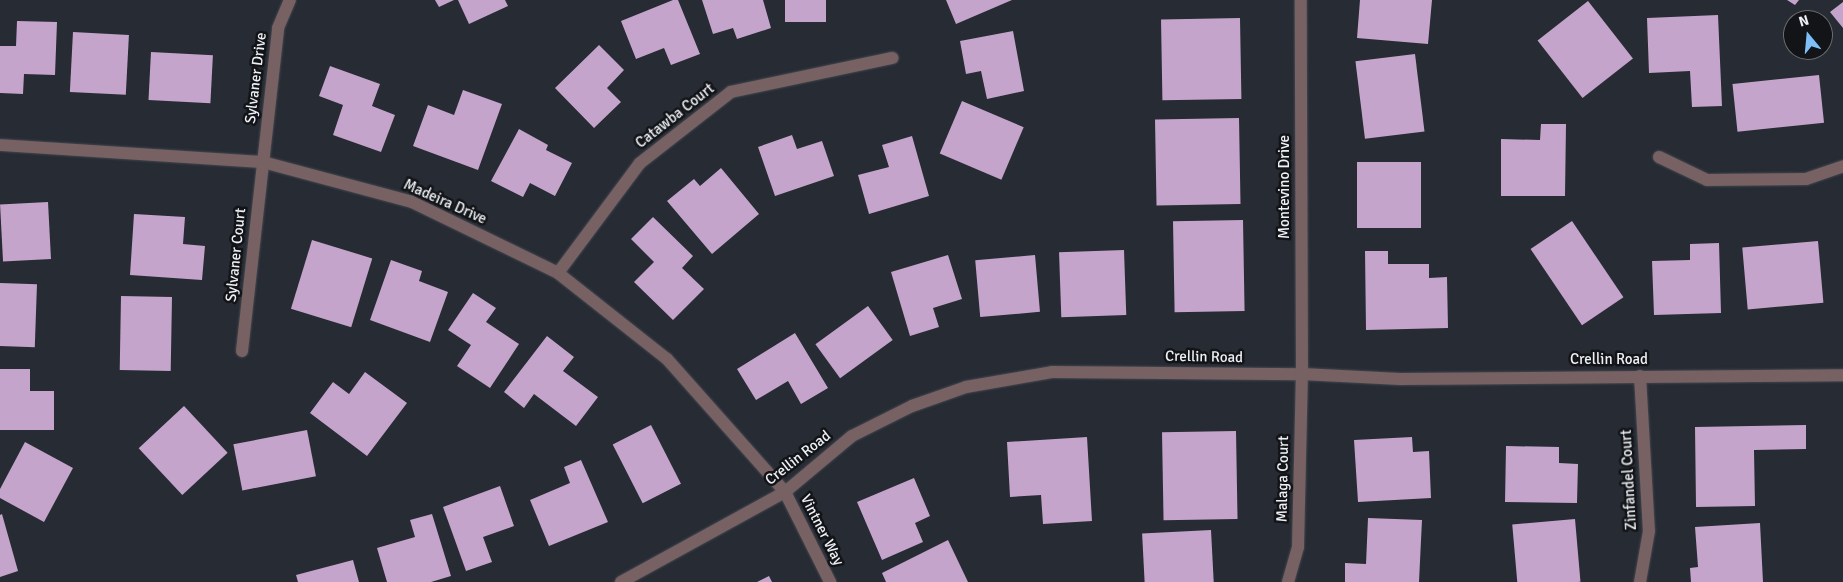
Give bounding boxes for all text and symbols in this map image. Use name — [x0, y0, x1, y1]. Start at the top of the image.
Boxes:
north arrow — [1783, 10, 1833, 60]
text: N — [1797, 12, 1811, 31]
street label: Sylvaner Drive — [241, 31, 271, 125]
street label: Catawba Court — [632, 80, 718, 152]
street label: Montevino Drive — [1276, 135, 1294, 239]
street label: Madeira Drive — [401, 176, 489, 228]
street label: Sylvaner Court — [222, 207, 250, 303]
street label: Crellin Road — [1165, 347, 1243, 367]
street label: Crellin Road — [1570, 351, 1648, 369]
street label: Crellin Road — [762, 427, 834, 489]
street label: Zinfandel Court — [1617, 429, 1641, 531]
street label: Malaga Court — [1273, 436, 1293, 522]
street label: Vintner Way — [796, 491, 848, 569]

